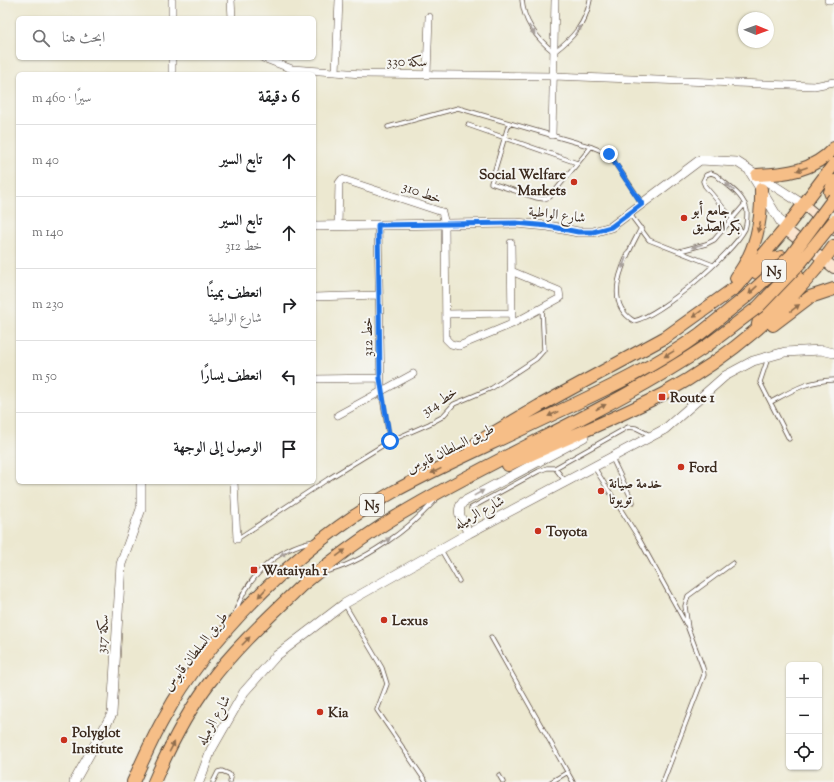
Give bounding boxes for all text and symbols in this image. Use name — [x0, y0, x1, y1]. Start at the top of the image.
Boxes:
north arrow — [738, 12, 774, 48]
search box — [16, 16, 316, 60]
one-way arrow — [574, 24, 582, 35]
one-way arrow — [528, 25, 536, 35]
icon: search — [30, 27, 52, 49]
text: ابحث هنا — [62, 28, 105, 49]
street label: سكة 330 — [386, 53, 428, 73]
text: 6 دقيقة — [258, 86, 300, 110]
text: سيرًا · 460 m — [32, 90, 91, 108]
route end — [600, 145, 618, 163]
text: تابع السير — [220, 150, 262, 171]
icon: ahead — [278, 150, 300, 172]
text: 40 m — [32, 152, 59, 170]
place label: Social Welfare Markets — [479, 166, 566, 202]
one-way arrow — [796, 166, 808, 172]
marker: Social Welfare Markets — [569, 177, 579, 187]
street label: خط 310 — [399, 178, 444, 210]
one-way arrow — [725, 182, 735, 192]
place label: جامع أبو بكر الصديق — [690, 200, 741, 238]
street label: شارع الواطية — [527, 203, 586, 229]
text: تابع السير — [220, 211, 262, 232]
marker: جامع أبو بكر الصديق — [679, 213, 689, 223]
one-way arrow — [755, 221, 761, 234]
icon: ahead — [278, 222, 300, 244]
text: 140 m — [32, 224, 63, 242]
text: خط 312 — [225, 238, 262, 256]
one-way arrow — [691, 243, 703, 249]
one-way arrow — [621, 258, 627, 270]
road number: N5 — [762, 260, 786, 282]
text: انعطف يمينًا — [207, 283, 262, 304]
one-way arrow — [748, 286, 758, 295]
icon: right — [278, 294, 300, 316]
text: 230 m — [32, 296, 64, 314]
one-way arrow — [790, 304, 800, 312]
text: شارع الواطية — [209, 310, 262, 328]
one-way arrow — [691, 310, 702, 319]
street label: خط 312 — [359, 317, 379, 357]
one-way arrow — [663, 351, 675, 358]
text: انعطف يسارًا — [201, 366, 262, 387]
icon: left — [278, 366, 300, 388]
text: 50 m — [32, 368, 57, 386]
street label: خط 314 — [418, 383, 462, 422]
place label: Route 1 — [670, 389, 715, 409]
marker: Route 1 — [657, 392, 667, 402]
one-way arrow — [595, 404, 606, 411]
one-way arrow — [548, 411, 559, 417]
street label: طريق السلطان قابوس — [404, 420, 498, 480]
route start — [381, 432, 399, 450]
text: الوصول إلى الوجهة — [173, 438, 262, 459]
icon: arrive — [278, 438, 300, 460]
place label: Ford — [689, 459, 717, 479]
marker: Ford — [676, 462, 686, 472]
one-way arrow — [431, 468, 442, 474]
place label: خدمة صيانة تويوتا — [609, 475, 663, 511]
marker: خدمة صيانة تويوتا — [596, 486, 606, 496]
one-way arrow — [473, 489, 485, 496]
street label: شارع الرميله — [451, 492, 509, 536]
road number: N5 — [360, 494, 384, 516]
place label: Toyota — [546, 523, 588, 543]
marker: Toyota — [533, 526, 543, 536]
one-way arrow — [381, 537, 392, 545]
one-way arrow — [279, 549, 291, 556]
one-way arrow — [336, 549, 347, 558]
place label: Wataiyah 1 — [262, 562, 328, 582]
marker: Wataiyah 1 — [249, 565, 259, 575]
one-way arrow — [257, 588, 267, 598]
street label: طريق السلطان قابوس — [159, 608, 234, 696]
place label: Lexus — [392, 612, 428, 632]
street label: سكة 317 — [93, 614, 115, 655]
marker: Lexus — [379, 615, 389, 625]
one-way arrow — [241, 636, 251, 646]
map controls — [786, 662, 822, 770]
button: + — [786, 662, 822, 698]
street label: شارع الرميله — [193, 692, 237, 750]
button: − — [786, 698, 822, 734]
place label: Kia — [328, 704, 349, 724]
marker: Kia — [315, 707, 325, 717]
place label: Polyglot Institute — [72, 724, 124, 760]
button: locate — [786, 734, 822, 770]
marker: Polyglot Institute — [59, 735, 69, 745]
one-way arrow — [168, 741, 175, 753]

